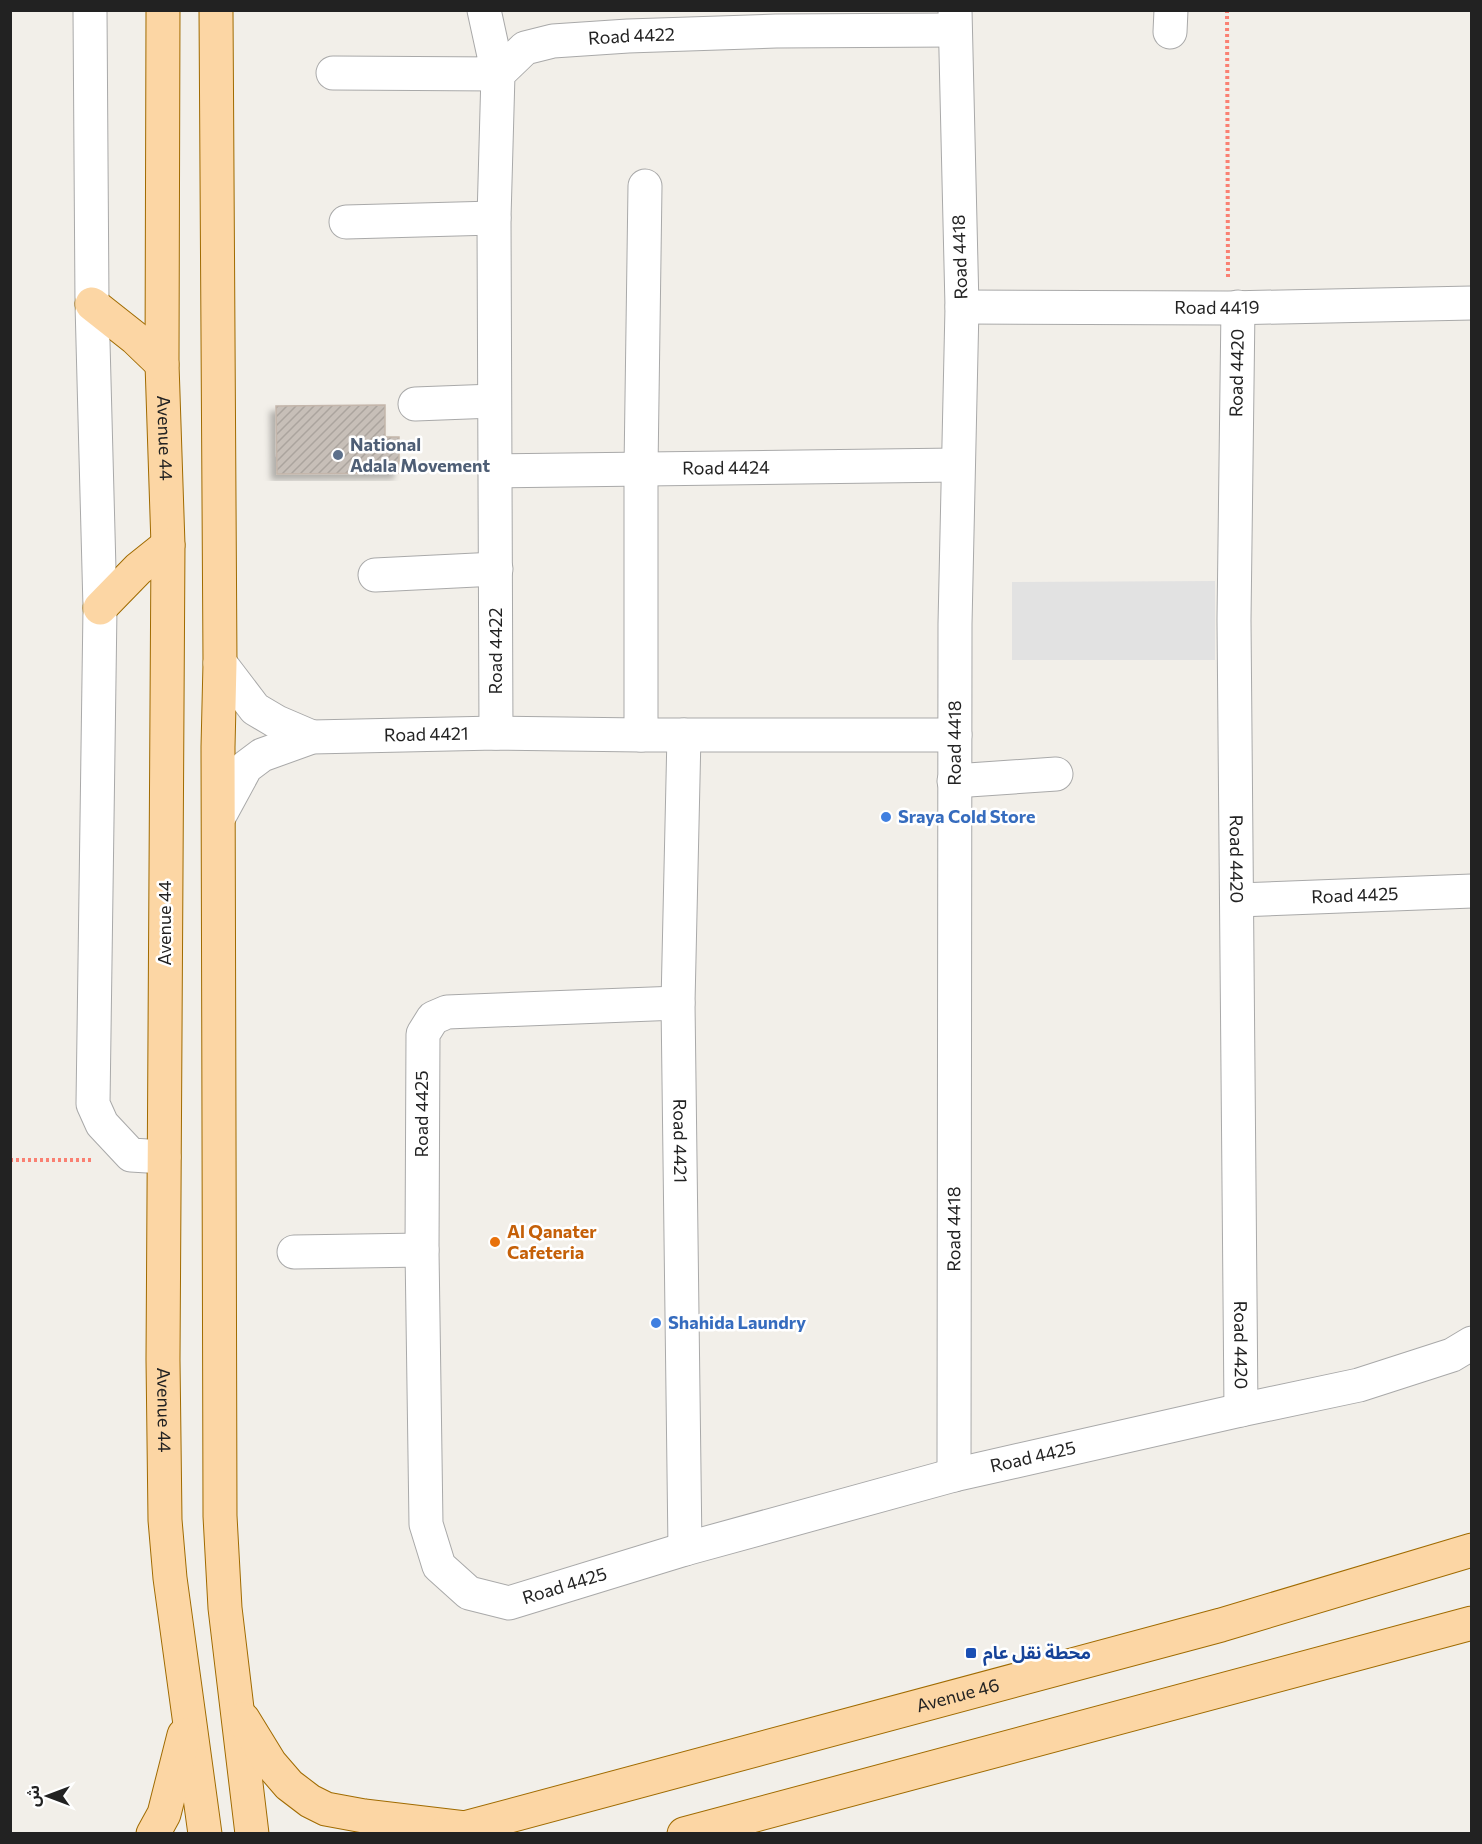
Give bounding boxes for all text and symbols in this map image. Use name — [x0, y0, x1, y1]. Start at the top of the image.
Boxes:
street label: Road 4422 — [587, 22, 675, 49]
street label: Road 4418 — [947, 214, 971, 300]
street label: Road 4419 — [1174, 295, 1260, 318]
street label: Road 4420 — [1224, 329, 1248, 417]
street label: Avenue 44 — [153, 395, 178, 481]
place label: National Adala Movement — [350, 433, 490, 476]
marker: National Adala Movement — [331, 448, 345, 462]
street label: Road 4424 — [682, 455, 770, 479]
street label: Road 4422 — [484, 608, 506, 694]
street label: Road 4418 — [943, 700, 965, 786]
street label: Road 4421 — [384, 722, 469, 745]
place label: Sraya Cold Store — [898, 805, 1035, 827]
marker: Sraya Cold Store — [879, 810, 893, 824]
street label: Road 4420 — [1226, 815, 1249, 903]
street label: Avenue 44 — [153, 880, 175, 966]
street label: Road 4425 — [1311, 882, 1399, 907]
street label: Road 4425 — [410, 1070, 432, 1158]
street label: Road 4421 — [669, 1098, 692, 1183]
street label: Road 4418 — [942, 1186, 964, 1272]
place label: Al Qanater Cafeteria — [507, 1220, 597, 1263]
marker: Al Qanater Cafeteria — [488, 1235, 502, 1249]
street label: Road 4420 — [1230, 1301, 1253, 1389]
place label: Shahida Laundry — [668, 1311, 806, 1333]
marker: Shahida Laundry — [649, 1316, 663, 1330]
street label: Avenue 44 — [153, 1367, 176, 1453]
street label: Road 4425 — [988, 1436, 1078, 1476]
street label: Road 4425 — [519, 1562, 609, 1608]
place label: محطة نقل عام — [983, 1641, 1091, 1666]
marker: محطة نقل عام — [964, 1646, 978, 1660]
street label: Avenue 46 — [913, 1673, 1002, 1716]
north arrow — [18, 1766, 78, 1826]
text: ش — [23, 1785, 43, 1807]

